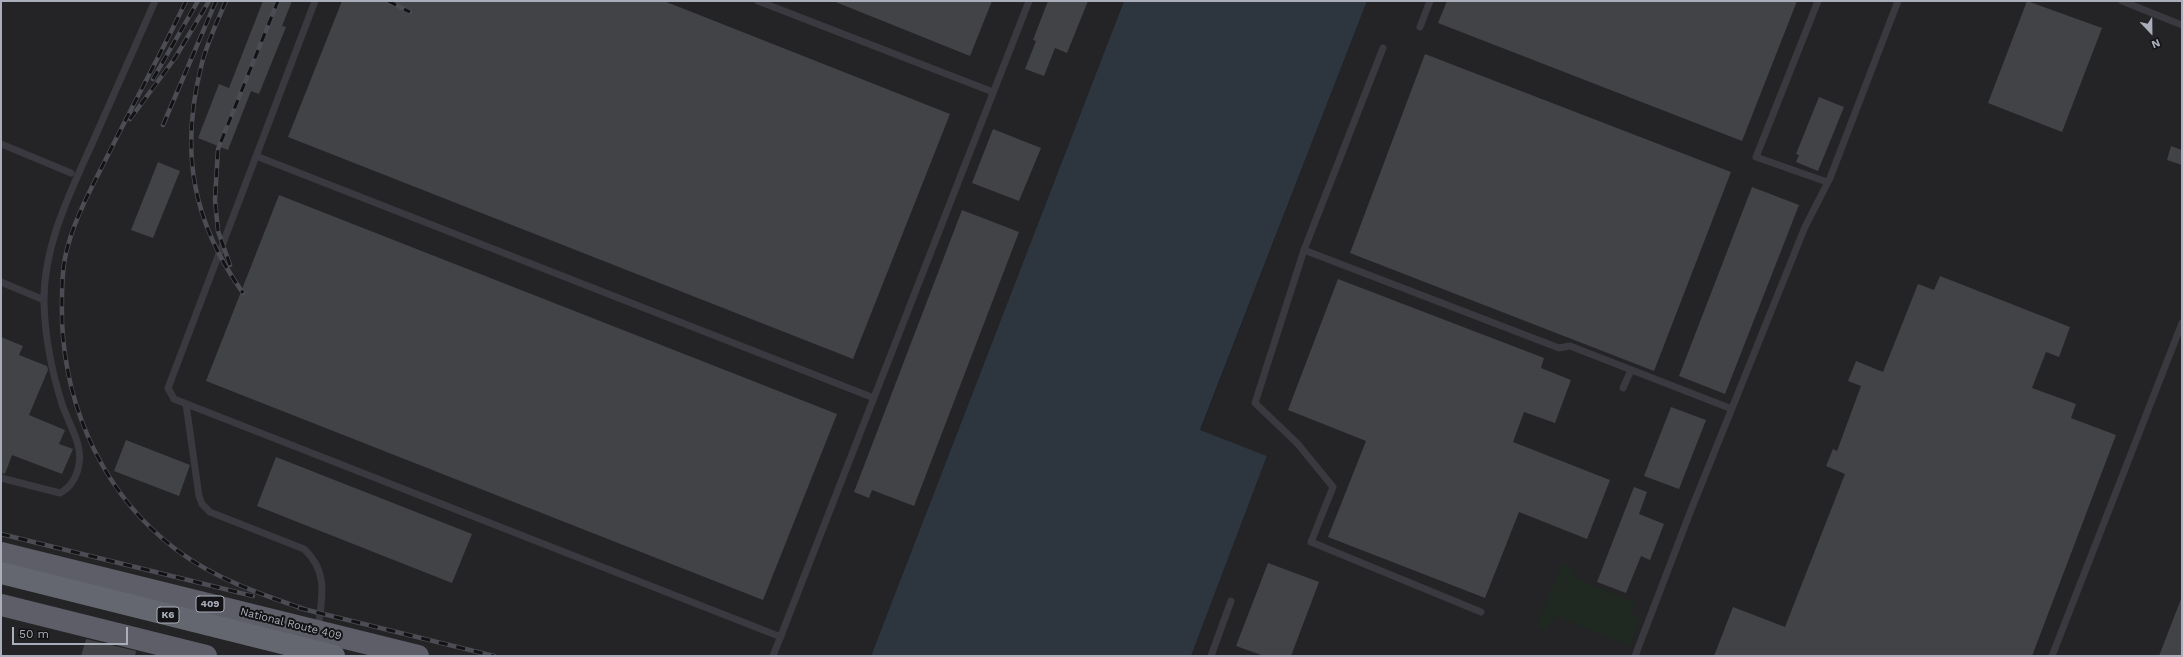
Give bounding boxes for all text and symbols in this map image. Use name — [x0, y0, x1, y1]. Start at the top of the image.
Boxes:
north arrow — [2131, 12, 2171, 52]
text: N — [2149, 36, 2162, 51]
road number: 409 — [196, 596, 224, 612]
street label: National Route 409 — [239, 605, 343, 643]
road number: K6 — [157, 607, 179, 623]
scale bar — [14, 619, 130, 645]
text: 50 m — [19, 627, 49, 641]

